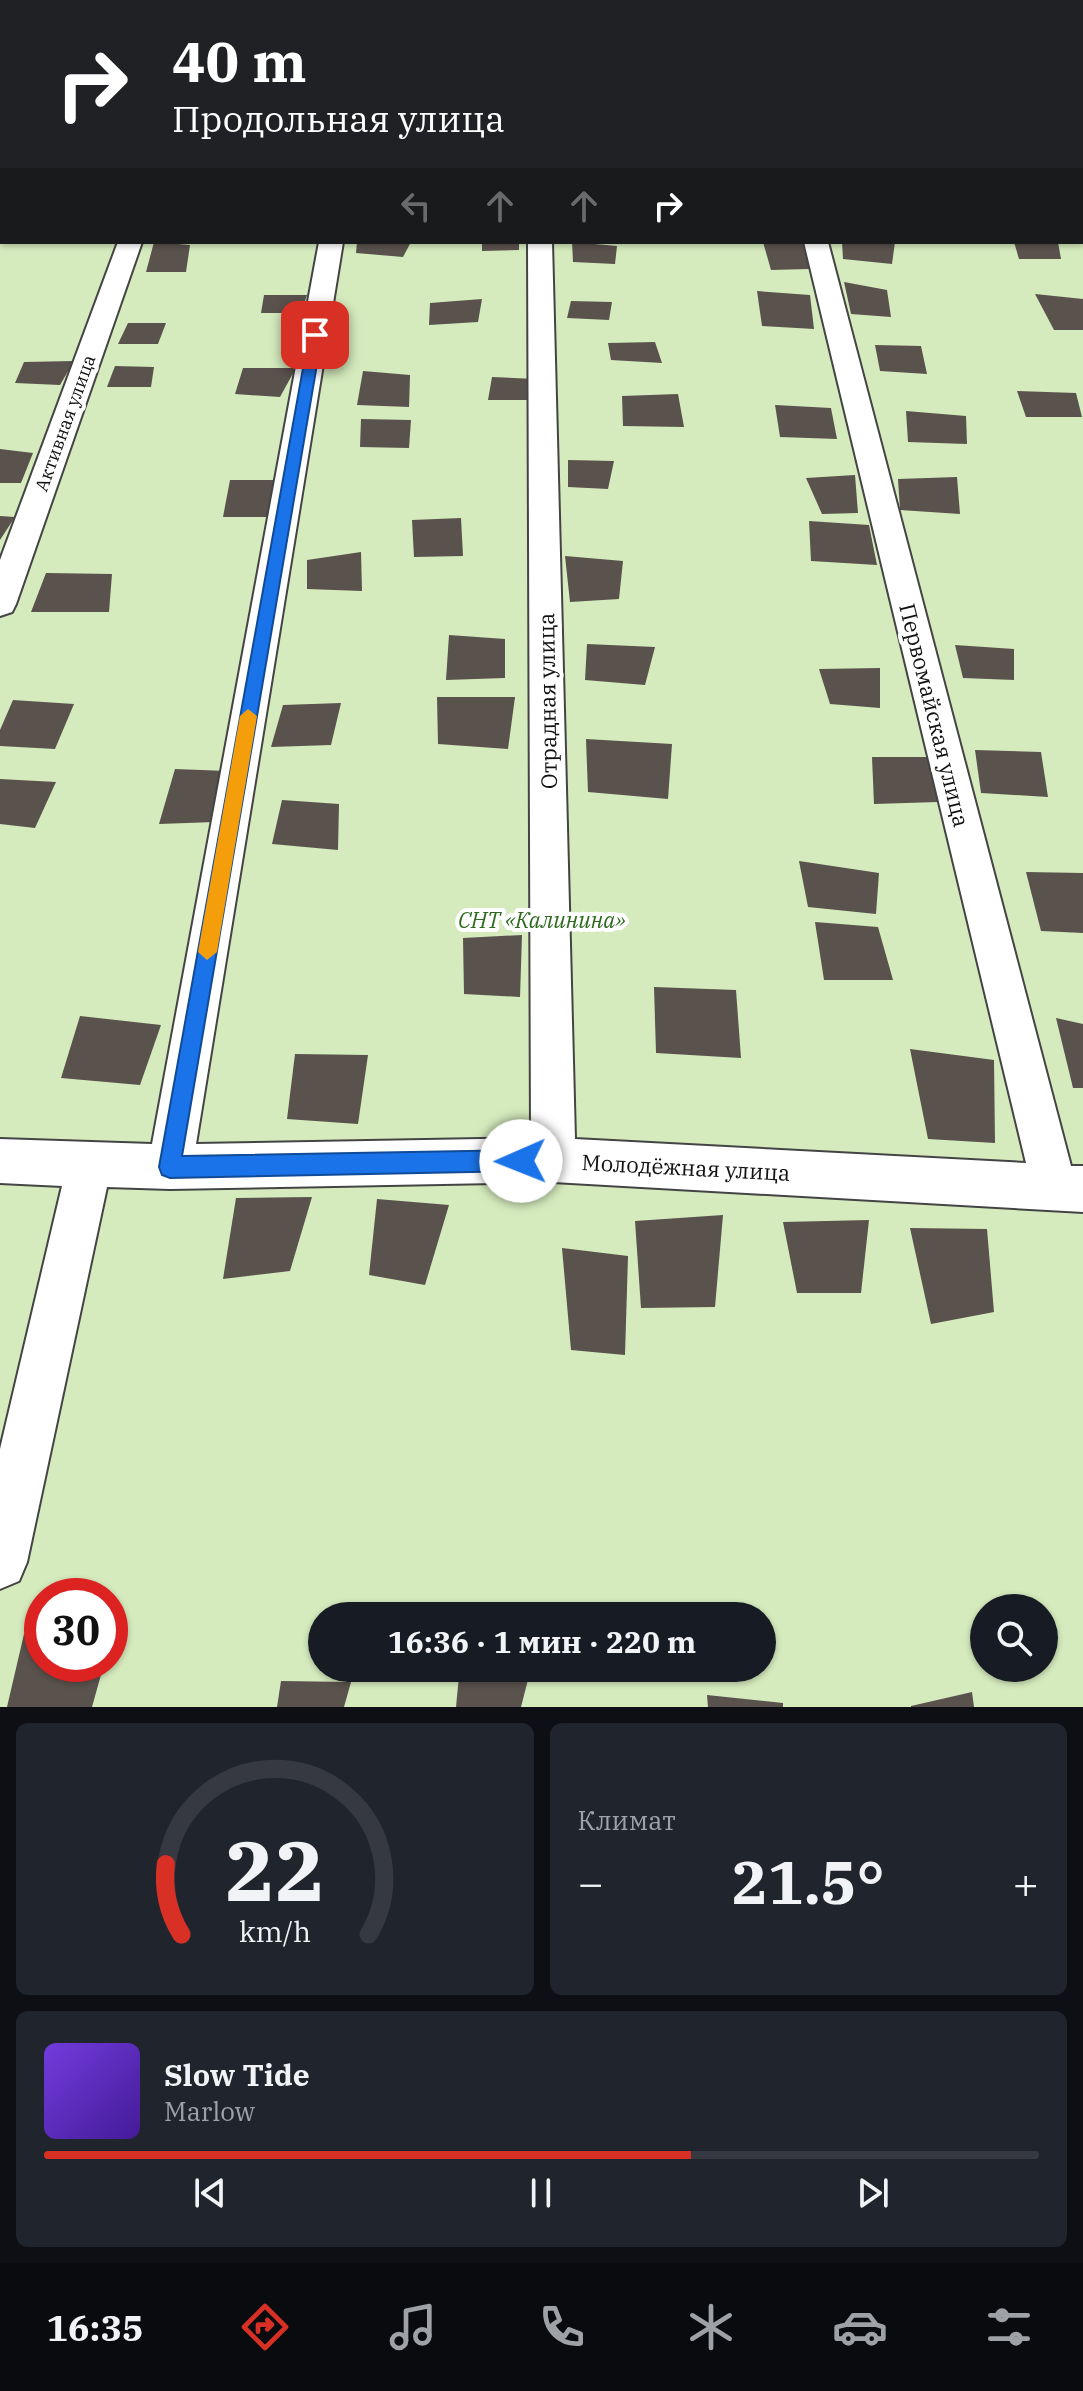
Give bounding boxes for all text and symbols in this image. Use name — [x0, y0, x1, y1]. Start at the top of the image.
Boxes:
text: 40 m — [172, 25, 307, 97]
icon: right — [40, 32, 144, 136]
text: Продольная улица — [172, 95, 505, 142]
icon: left — [394, 184, 438, 228]
icon: ahead — [478, 184, 522, 228]
icon: ahead — [562, 184, 606, 228]
icon: right — [646, 184, 690, 228]
pin — [281, 301, 349, 369]
icon: arrive — [293, 313, 337, 357]
street label: Активная улица — [30, 351, 100, 495]
street label: Первомайская улица — [893, 600, 977, 830]
street label: Отрадная улица — [531, 613, 563, 789]
park label: СНТ «Калинина» — [458, 905, 626, 934]
position arrow — [479, 1119, 563, 1203]
street label: Молодёжная улица — [581, 1147, 791, 1187]
speed limit sign: 30 — [24, 1578, 128, 1682]
map controls — [970, 1594, 1058, 1682]
button: search — [970, 1594, 1058, 1682]
text: 16:36 · 1 мин · 220 m — [388, 1622, 696, 1661]
text: Климат — [578, 1803, 676, 1837]
text: 22 — [225, 1816, 325, 1924]
text: 21.5° — [732, 1842, 885, 1921]
text: − — [578, 1854, 604, 1911]
text: + — [1013, 1854, 1039, 1911]
text: km/h — [239, 1913, 311, 1950]
text: Slow Tide — [164, 2055, 310, 2094]
text: Marlow — [164, 2094, 255, 2128]
icon: previous — [188, 2171, 232, 2215]
icon: pause — [519, 2171, 563, 2215]
icon: next — [851, 2171, 895, 2215]
icon: directions — [237, 2299, 293, 2355]
icon: music — [385, 2299, 441, 2355]
icon: phone — [534, 2299, 590, 2355]
icon: climate — [683, 2299, 739, 2355]
icon: car — [832, 2299, 888, 2355]
icon: filters — [981, 2299, 1037, 2355]
text: 16:35 — [46, 2304, 144, 2351]

